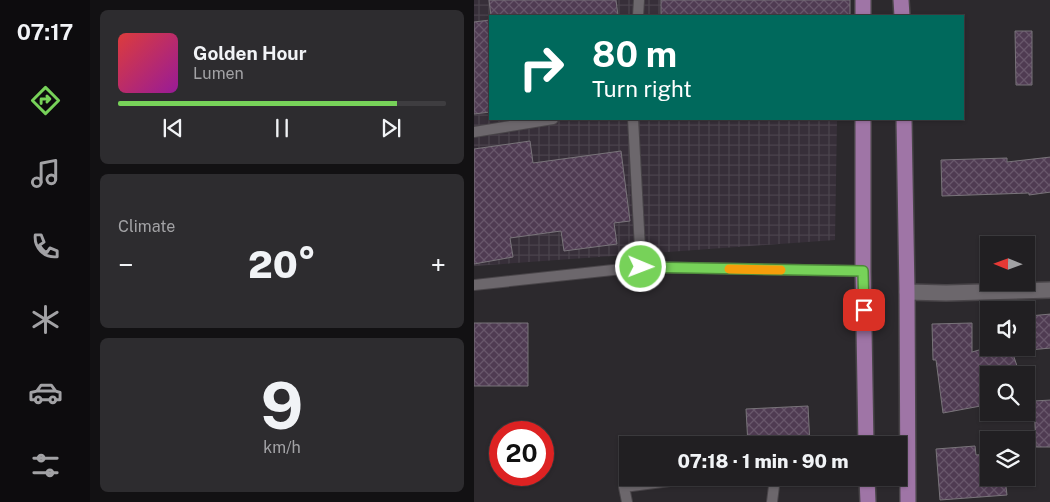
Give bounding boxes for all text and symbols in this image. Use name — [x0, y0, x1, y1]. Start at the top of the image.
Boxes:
text: 07:17 — [17, 19, 73, 45]
text: 80 m — [592, 34, 677, 75]
icon: right — [509, 35, 574, 100]
text: Golden Hour — [193, 42, 307, 64]
text: Lumen — [193, 64, 244, 83]
text: Turn right — [592, 76, 692, 102]
icon: directions — [28, 83, 63, 118]
icon: previous — [159, 114, 187, 142]
icon: pause — [268, 114, 296, 142]
icon: next — [377, 114, 405, 142]
icon: music — [28, 156, 63, 191]
text: Climate — [118, 217, 175, 236]
icon: phone — [28, 229, 63, 264]
north arrow — [980, 236, 1035, 291]
map controls — [980, 236, 1035, 486]
position arrow — [614, 240, 666, 292]
text: 20° — [248, 242, 316, 287]
text: − — [118, 248, 134, 281]
text: + — [430, 248, 446, 281]
pin — [843, 289, 885, 331]
icon: arrive — [850, 296, 878, 324]
button: sound — [980, 301, 1035, 356]
icon: climate — [28, 302, 63, 337]
button: search — [980, 366, 1035, 421]
text: 9 — [261, 367, 303, 444]
icon: car — [28, 375, 63, 410]
speed limit sign: 20 — [489, 421, 554, 486]
button: layers — [980, 431, 1035, 486]
text: km/h — [263, 438, 301, 457]
icon: filters — [28, 448, 63, 483]
text: 07:18 · 1 min · 90 m — [677, 450, 849, 472]

